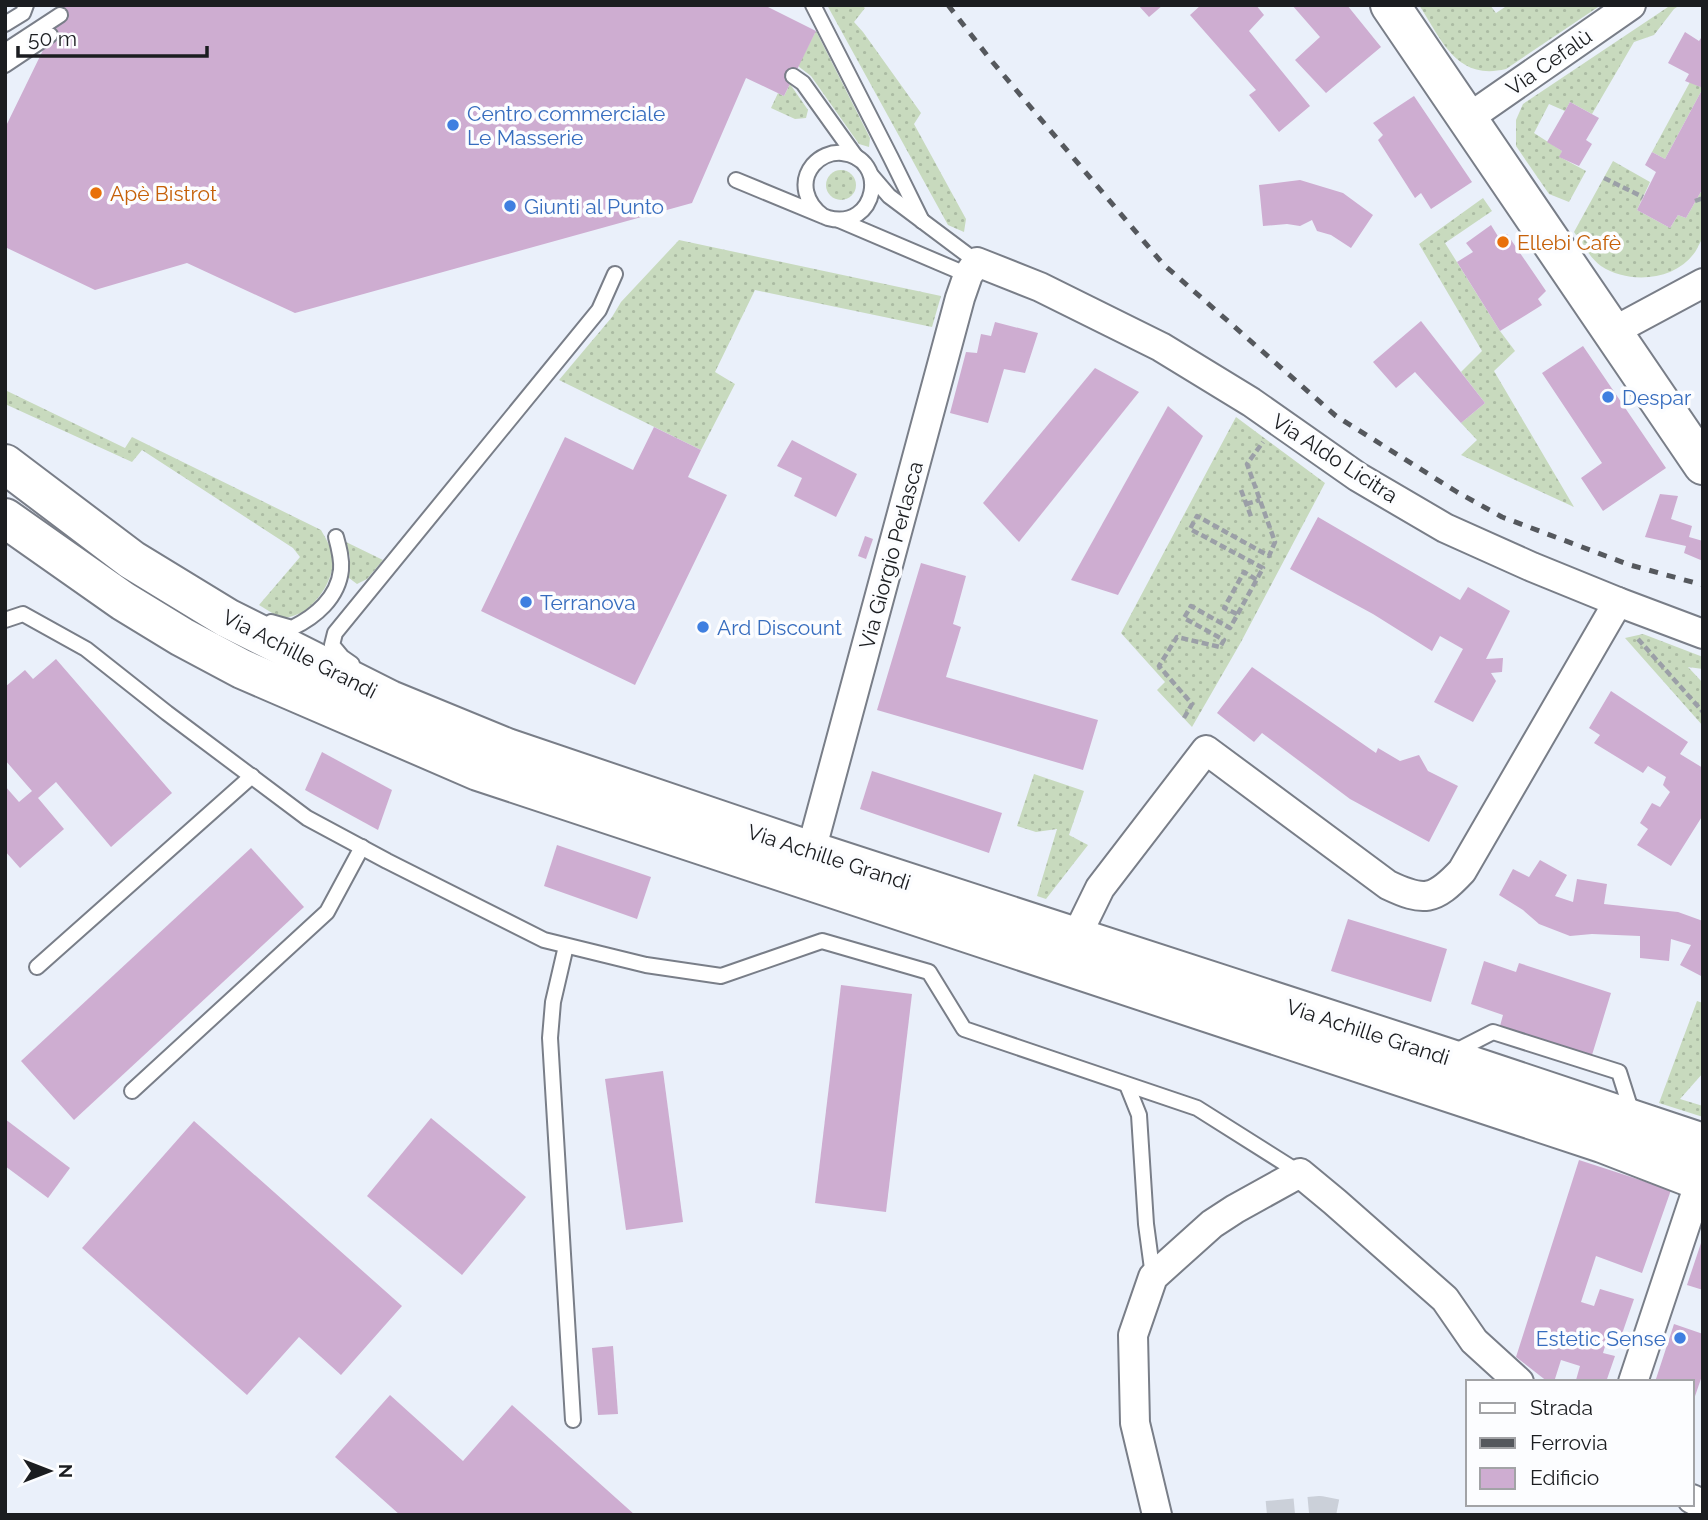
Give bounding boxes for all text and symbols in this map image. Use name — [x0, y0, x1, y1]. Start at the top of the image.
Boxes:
scale bar — [18, 14, 206, 58]
street label: Via Cefalù — [1501, 23, 1597, 101]
text: 50 m — [28, 26, 77, 51]
place label: Centro commerciale Le Masserie — [467, 101, 665, 150]
marker: Centro commerciale Le Masserie — [445, 117, 461, 133]
place label: Apè Bistrot — [110, 181, 217, 206]
marker: Apè Bistrot — [88, 185, 104, 201]
place label: Giunti al Punto — [524, 194, 664, 219]
marker: Giunti al Punto — [502, 198, 518, 214]
place label: Ellebi Cafè — [1517, 230, 1621, 255]
marker: Ellebi Cafè — [1495, 234, 1511, 250]
place label: Despar — [1622, 385, 1692, 410]
marker: Despar — [1600, 389, 1616, 405]
street label: Via Aldo Licitra — [1268, 408, 1402, 508]
street label: Via Giorgio Perlasca — [854, 459, 928, 651]
place label: Terranova — [540, 590, 636, 615]
marker: Terranova — [518, 594, 534, 610]
street label: Via Achille Grandi — [219, 604, 381, 704]
place label: Ard Discount — [717, 615, 842, 640]
marker: Ard Discount — [695, 619, 711, 635]
street label: Via Achille Grandi — [744, 819, 914, 895]
street label: Via Achille Grandi — [1283, 994, 1453, 1070]
place label: Estetic Sense — [1536, 1326, 1666, 1351]
marker: Estetic Sense — [1672, 1330, 1688, 1346]
legend — [1466, 1380, 1694, 1506]
text: Strada — [1530, 1395, 1593, 1420]
text: Ferrovia — [1530, 1430, 1608, 1455]
north arrow — [14, 1436, 84, 1506]
text: N — [55, 1464, 77, 1478]
text: Edificio — [1530, 1465, 1599, 1490]

